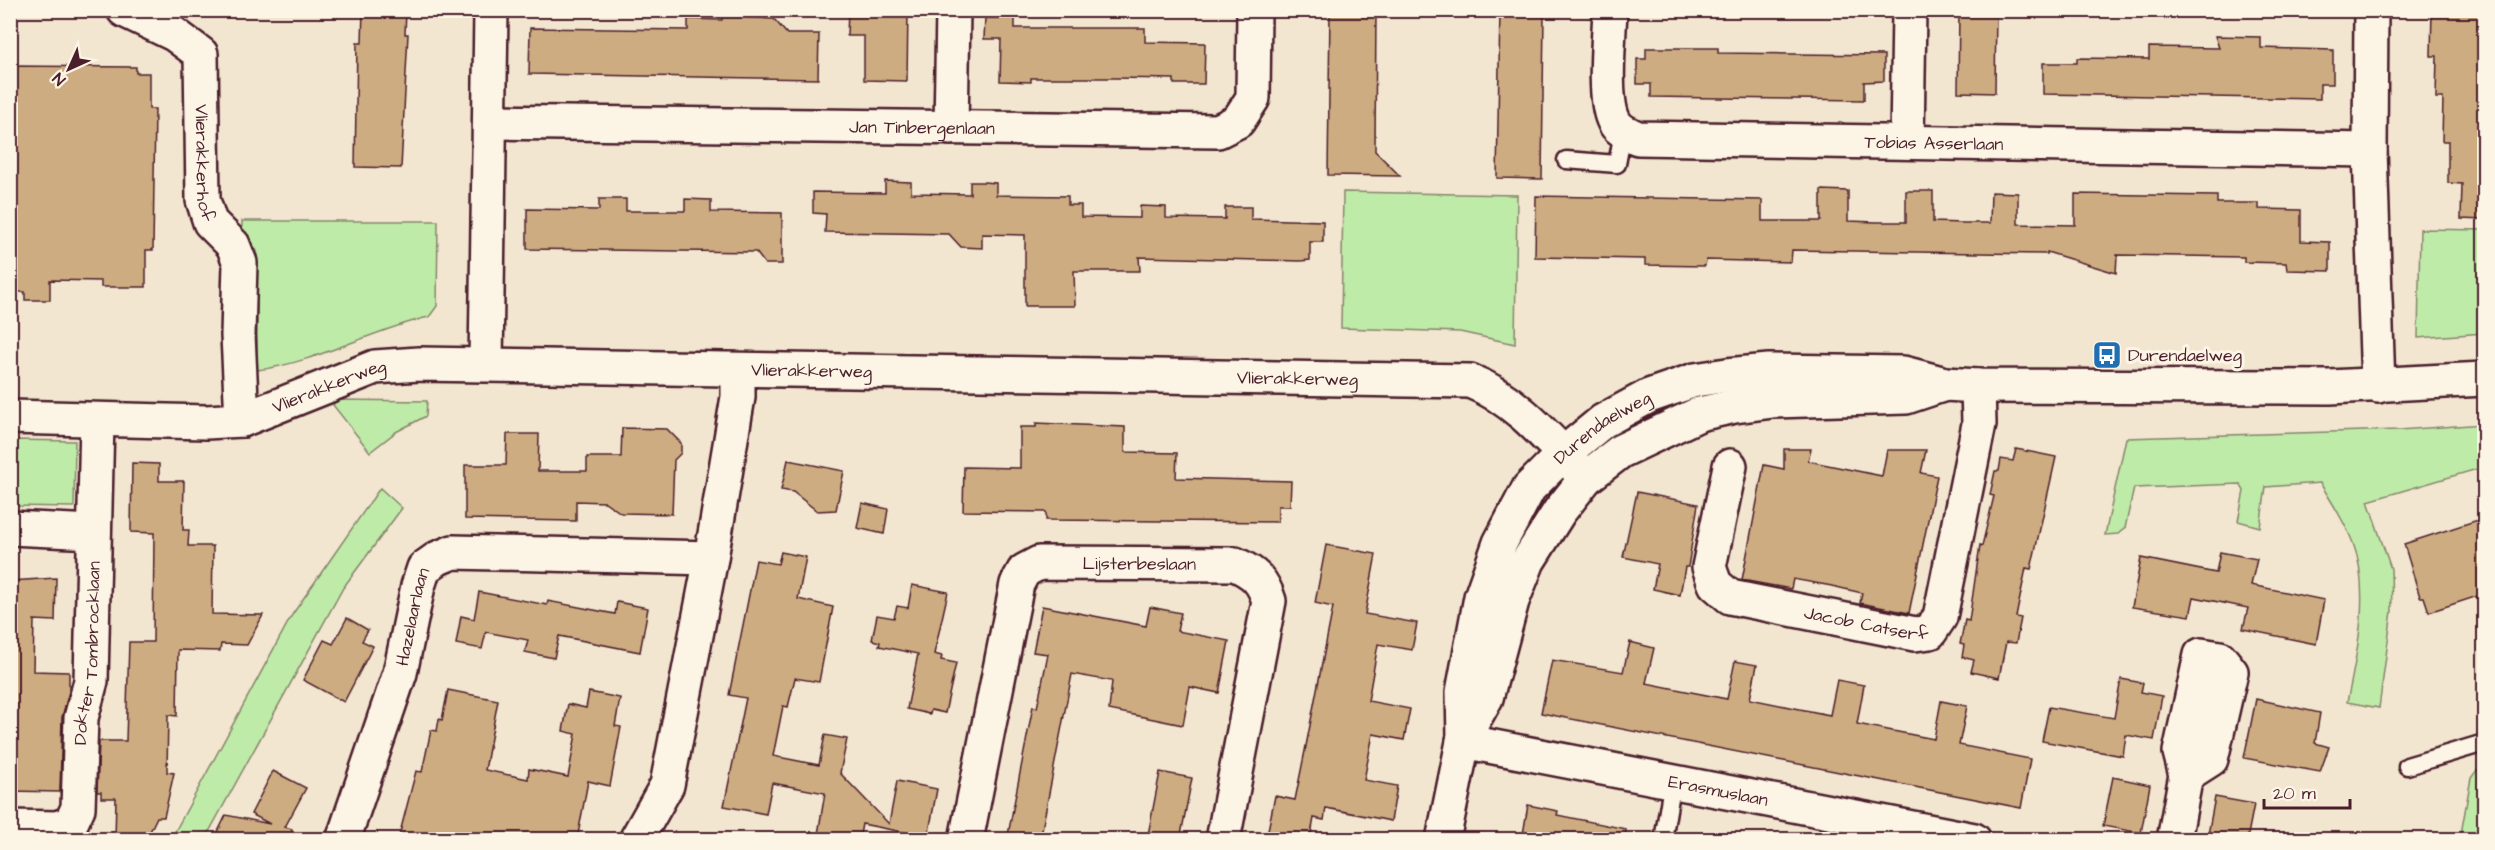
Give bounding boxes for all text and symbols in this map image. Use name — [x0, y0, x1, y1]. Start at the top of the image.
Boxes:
north arrow — [39, 39, 99, 99]
text: N — [48, 68, 70, 90]
street label: Vlierakkerhof — [189, 104, 221, 225]
street label: Jan Tinbergenlaan — [849, 114, 995, 142]
street label: Tobias Asserlaan — [1864, 130, 2004, 157]
bus stop icon: Durendaelweg — [2091, 339, 2123, 371]
place label: Durendaelweg — [2128, 343, 2242, 369]
street label: Vlierakkerweg — [269, 354, 387, 420]
street label: Vlierakkerweg — [751, 357, 872, 385]
street label: Vlierakkerweg — [1237, 365, 1358, 393]
street label: Durendaelweg — [1548, 385, 1656, 470]
street label: Lijsterbeslaan — [1082, 551, 1196, 577]
street label: Dokter Tombrocklaan — [68, 561, 107, 746]
street label: Hazelaarlaan — [390, 564, 436, 668]
street label: Jacob Catserf — [1802, 600, 1930, 647]
street label: Erasmuslaan — [1666, 769, 1770, 813]
scale bar — [2264, 772, 2350, 810]
text: 20 m — [2273, 781, 2316, 806]

